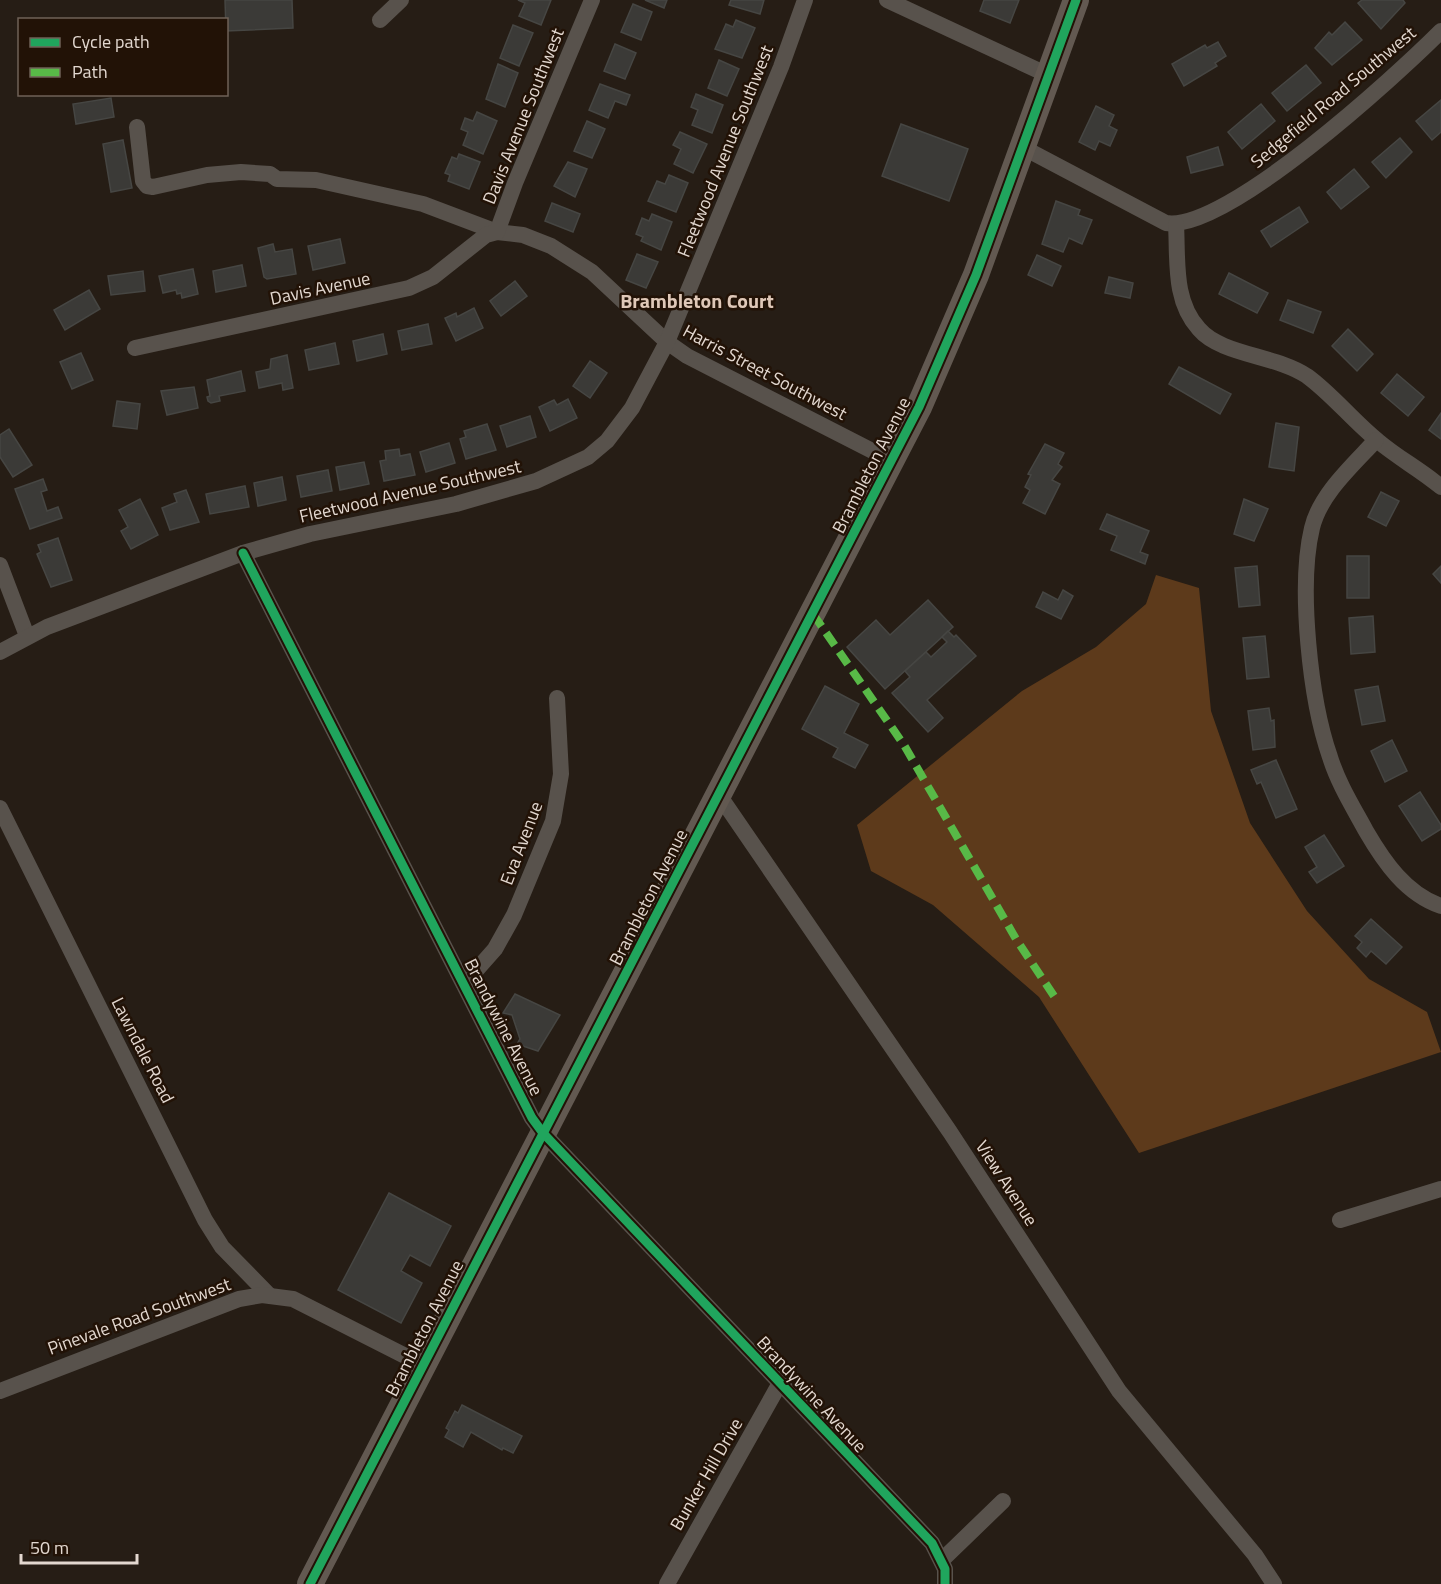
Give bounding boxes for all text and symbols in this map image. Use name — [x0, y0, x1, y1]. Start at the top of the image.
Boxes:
legend — [18, 18, 228, 96]
street label: Sedgefield Road Southwest — [1245, 19, 1422, 174]
street label: Davis Avenue Southwest — [475, 23, 571, 208]
text: Cycle path — [72, 28, 150, 55]
street label: Fleetwood Avenue Southwest — [670, 40, 780, 261]
text: Path — [72, 58, 108, 85]
street label: Davis Avenue — [267, 264, 373, 312]
district label: Brambleton Court — [620, 285, 774, 316]
street label: Harris Street Southwest — [678, 317, 852, 427]
street label: Brambleton Avenue — [825, 392, 917, 538]
street label: Fleetwood Avenue Southwest — [297, 452, 524, 530]
street label: Eva Avenue — [493, 797, 549, 889]
street label: Brambleton Avenue — [602, 824, 694, 970]
street label: Brandywine Avenue — [458, 954, 550, 1100]
street label: Lawndale Road — [105, 992, 181, 1108]
street label: View Avenue — [969, 1135, 1045, 1231]
street label: Brambleton Avenue — [378, 1255, 470, 1401]
street label: Pinevale Road Southwest — [44, 1270, 235, 1362]
street label: Brandywine Avenue — [751, 1330, 873, 1458]
street label: Bunker Hill Drive — [663, 1413, 749, 1535]
scale bar — [21, 1527, 136, 1565]
text: 50 m — [30, 1534, 69, 1561]

